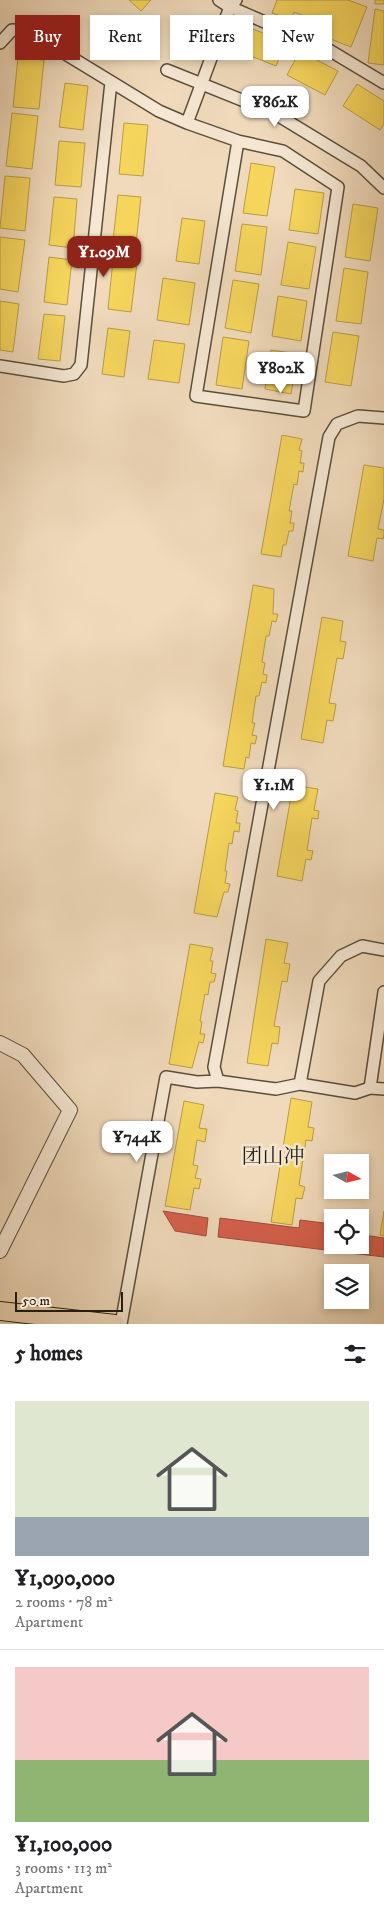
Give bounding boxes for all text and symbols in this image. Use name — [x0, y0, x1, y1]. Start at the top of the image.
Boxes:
chip: Buy — [15, 15, 80, 60]
chip: Rent — [90, 15, 160, 60]
chip: Filters — [170, 15, 253, 60]
chip: New — [263, 15, 332, 60]
pin: ¥862K — [240, 86, 310, 128]
text: ¥862K — [252, 92, 298, 112]
pin: ¥1.09M — [63, 236, 145, 278]
text: ¥1.09M — [78, 242, 130, 262]
pin: ¥802K — [246, 352, 316, 394]
text: ¥802K — [258, 358, 304, 378]
pin: ¥1.1M — [239, 768, 309, 811]
text: ¥1.1M — [254, 775, 294, 795]
pin: ¥744K — [102, 1120, 172, 1163]
text: ¥744K — [113, 1127, 161, 1147]
district label: 团山冲 — [242, 1144, 305, 1170]
north arrow — [324, 1154, 369, 1199]
map controls — [324, 1154, 369, 1309]
button: locate — [324, 1209, 369, 1254]
button: layers — [324, 1264, 369, 1309]
scale bar — [15, 1289, 122, 1312]
text: 50 m — [22, 1292, 50, 1310]
icon: filters — [341, 1340, 369, 1368]
text: 5 homes — [15, 1341, 83, 1367]
icon: home — [147, 1434, 237, 1524]
text: ¥1,090,000 — [15, 1566, 115, 1592]
text: 2 rooms · 78 m² — [15, 1592, 112, 1612]
text: Apartment — [15, 1612, 83, 1632]
icon: home — [147, 1699, 237, 1789]
text: ¥1,100,000 — [15, 1832, 112, 1858]
text: 3 rooms · 113 m² — [15, 1858, 112, 1878]
text: Apartment — [15, 1878, 83, 1898]

